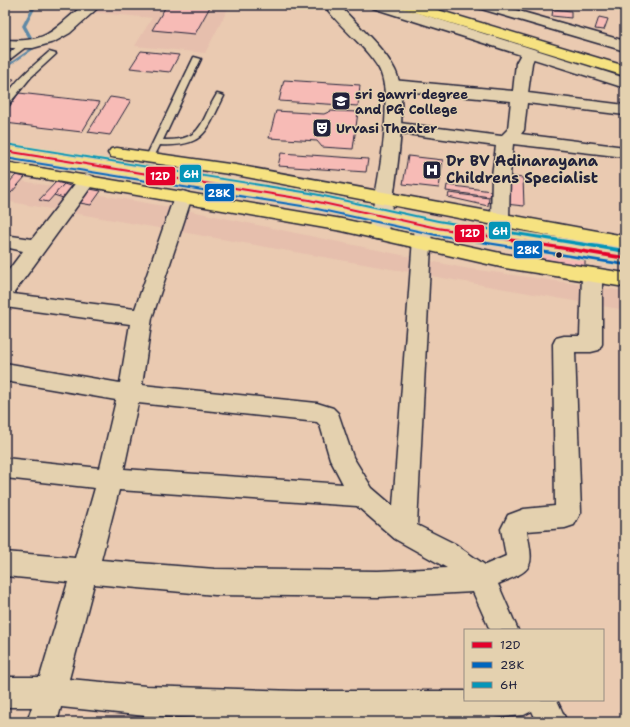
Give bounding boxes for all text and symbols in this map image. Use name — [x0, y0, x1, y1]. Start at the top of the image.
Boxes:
place label: sri gawri degree and PG College — [355, 86, 468, 118]
school or university icon: sri gawri degree and PG College — [330, 90, 352, 112]
theatre icon: Urvasi Theater — [311, 117, 333, 139]
place label: Urvasi Theater — [336, 120, 437, 137]
place label: Dr BV Adinarayana Childrens Specialist — [446, 151, 599, 188]
hospital icon: Dr BV Adinarayana Childrens Specialist — [421, 159, 443, 181]
line badge: 6H — [179, 164, 202, 183]
line badge: 12D — [145, 166, 176, 186]
text: 6H — [183, 167, 199, 182]
text: 12D — [150, 169, 170, 184]
line badge: 28K — [204, 183, 235, 202]
text: 28K — [208, 186, 231, 201]
line badge: 6H — [488, 221, 511, 240]
line badge: 12D — [454, 224, 485, 243]
text: 6H — [492, 224, 508, 239]
text: 12D — [460, 226, 480, 241]
line badge: 28K — [513, 240, 543, 259]
text: 28K — [517, 243, 540, 258]
unlabelled marker — [554, 250, 564, 260]
legend — [464, 629, 604, 701]
text: 12D — [500, 637, 521, 653]
text: 28K — [500, 657, 524, 673]
text: 6H — [500, 677, 517, 693]

